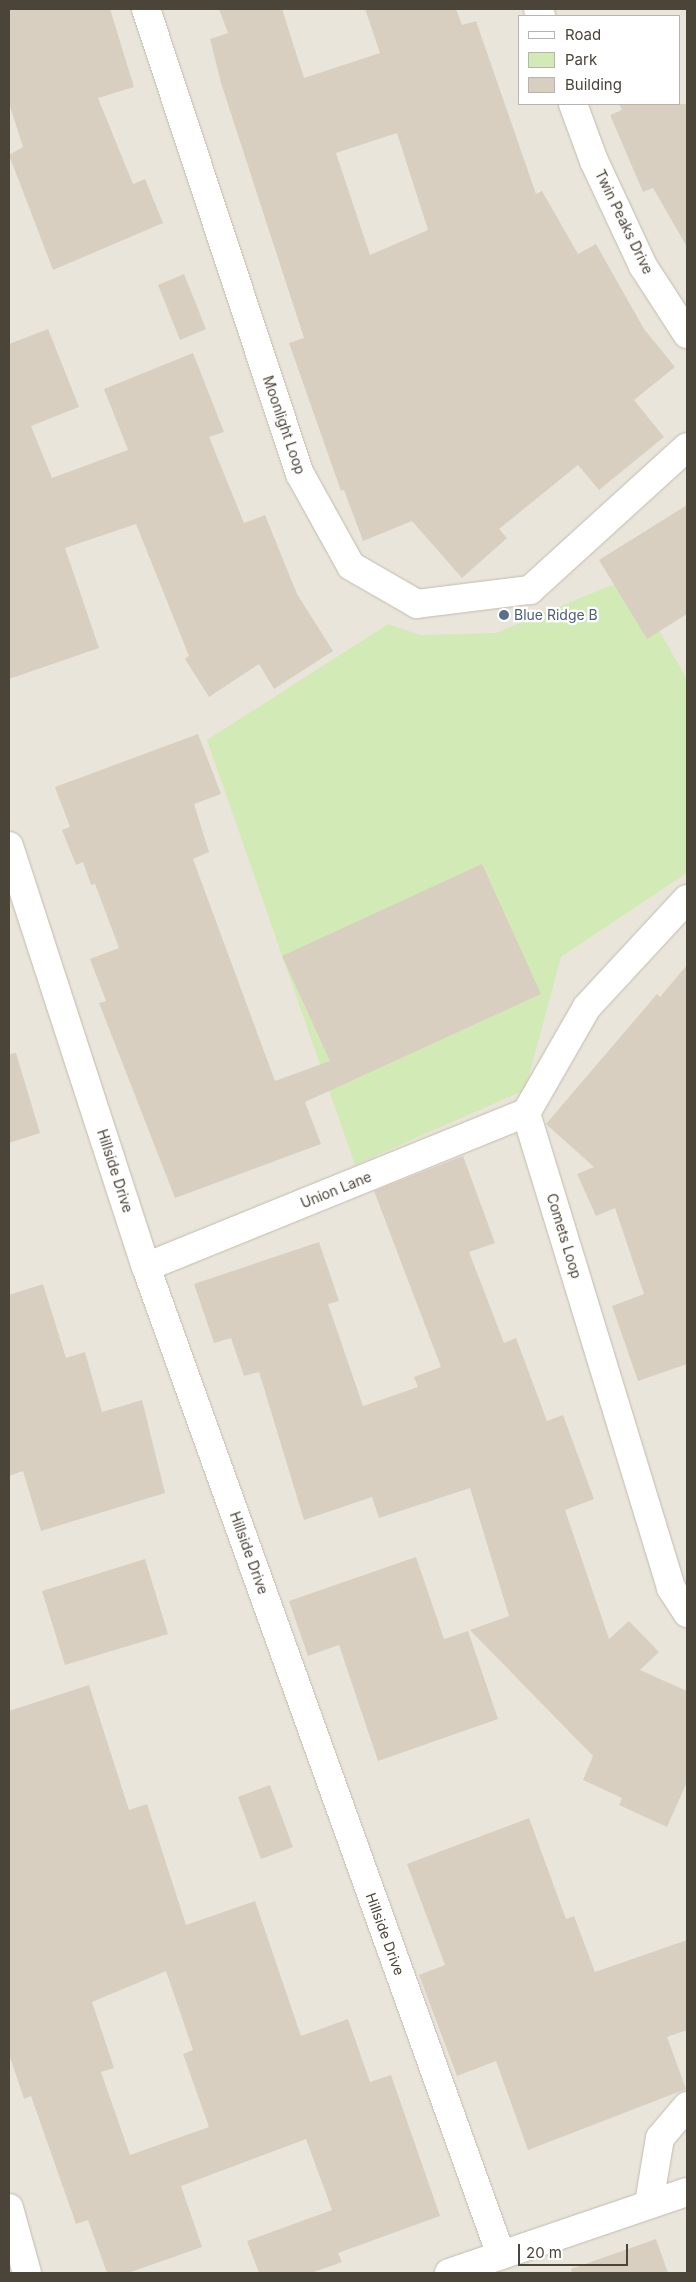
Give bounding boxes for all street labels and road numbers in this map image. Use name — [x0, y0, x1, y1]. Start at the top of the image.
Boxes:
street label: Twin Peaks Drive — [591, 167, 657, 277]
street label: Moonlight Loop — [259, 374, 309, 476]
street label: Hillside Drive — [94, 1127, 136, 1215]
street label: Union Lane — [298, 1168, 374, 1212]
street label: Comets Loop — [543, 1191, 585, 1281]
street label: Hillside Drive — [226, 1509, 272, 1597]
street label: Hillside Drive — [362, 1890, 408, 1978]

